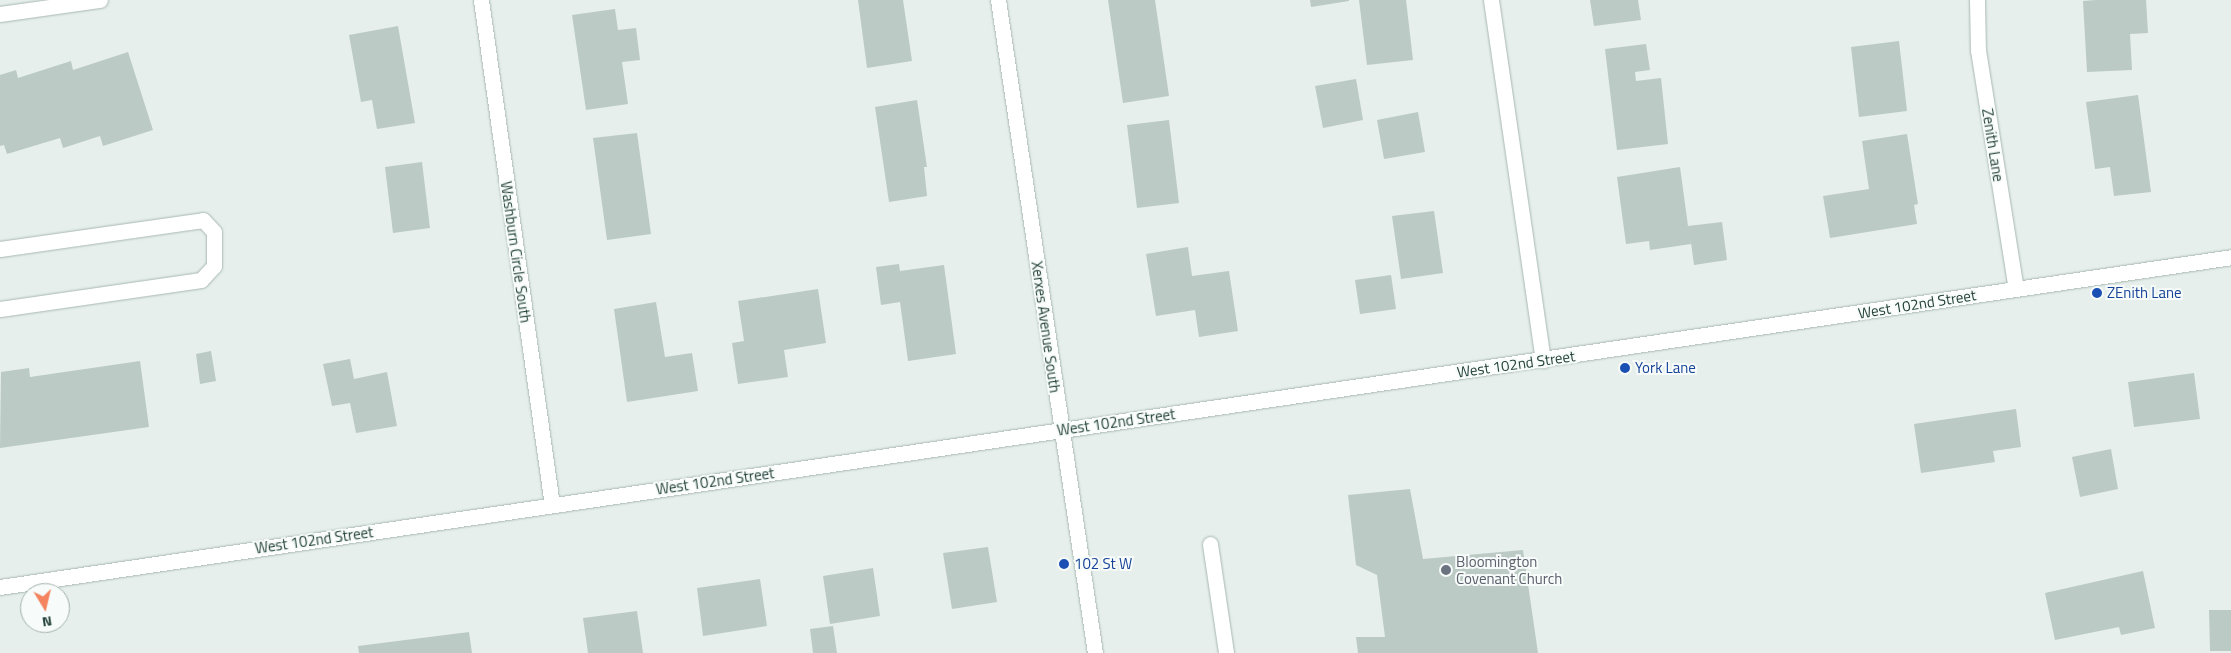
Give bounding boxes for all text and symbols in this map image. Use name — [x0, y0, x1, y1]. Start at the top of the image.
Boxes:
street label: Zenith Lane — [1978, 107, 2008, 183]
street label: Washburn Circle South — [497, 180, 535, 324]
street label: Xerxes Avenue South — [1028, 260, 1064, 394]
place label: ZEnith Lane — [2107, 284, 2182, 302]
street label: West 102nd Street — [1857, 286, 1977, 322]
marker: ZEnith Lane — [2091, 287, 2103, 299]
street label: West 102nd Street — [1456, 347, 1576, 381]
place label: York Lane — [1635, 359, 1696, 377]
marker: York Lane — [1619, 362, 1631, 374]
street label: West 102nd Street — [1056, 405, 1176, 439]
street label: West 102nd Street — [655, 464, 775, 498]
street label: West 102nd Street — [254, 523, 374, 557]
place label: Bloomington Covenant Church — [1456, 552, 1562, 587]
place label: 102 St W — [1074, 555, 1132, 573]
marker: 102 St W — [1058, 558, 1070, 570]
marker: Bloomington Covenant Church — [1440, 564, 1452, 576]
north arrow — [20, 583, 70, 633]
text: N — [41, 611, 54, 633]

